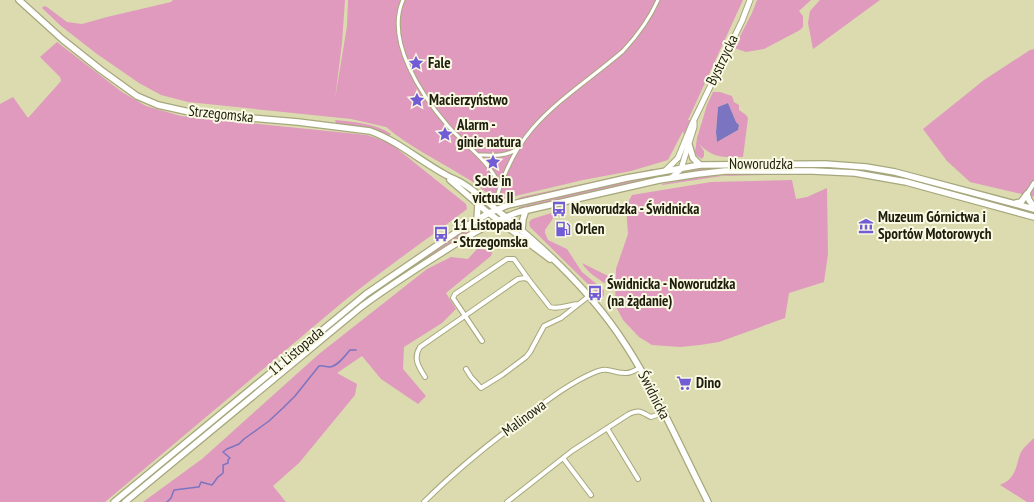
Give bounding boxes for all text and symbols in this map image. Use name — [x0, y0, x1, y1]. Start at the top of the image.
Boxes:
street label: Bystrzycka — [701, 31, 742, 88]
place label: Fale — [428, 53, 451, 72]
place icon: Fale — [407, 54, 425, 72]
place label: Macierzyństwo — [429, 90, 508, 109]
place icon: Macierzyństwo — [408, 91, 426, 109]
street label: Strzegomska — [187, 101, 255, 126]
place label: Alarm - ginie natura — [456, 115, 521, 151]
place icon: Alarm - ginie natura — [436, 125, 454, 143]
place icon: Sole in victus II — [484, 153, 502, 171]
street label: Noworudzka — [729, 154, 793, 173]
place label: Sole in victus II — [471, 171, 514, 207]
place label: Noworudzka - Świdnicka — [571, 199, 699, 218]
bus stop icon: Noworudzka - Świdnicka — [550, 200, 568, 218]
place label: Muzeum Górnictwa i Sportów Motorowych — [878, 207, 992, 243]
place label: 11 Listopada - Strzegomska — [453, 215, 528, 251]
museum icon: Muzeum Górnictwa i Sportów Motorowych — [857, 217, 875, 235]
place label: Orlen — [575, 219, 605, 238]
fuel station icon: Orlen — [554, 220, 572, 238]
bus stop icon: 11 Listopada - Strzegomska — [432, 225, 450, 243]
place label: Świdnicka - Noworudzka (na żądanie) — [607, 274, 735, 310]
bus stop icon: Świdnicka - Noworudzka (na żądanie) — [586, 284, 604, 302]
street label: 11 Listopada — [264, 322, 327, 379]
street label: Świdnicka — [634, 367, 675, 422]
place label: Dino — [696, 373, 721, 392]
supermarket icon: Dino — [675, 374, 693, 392]
street label: Malinowa — [498, 395, 550, 440]

